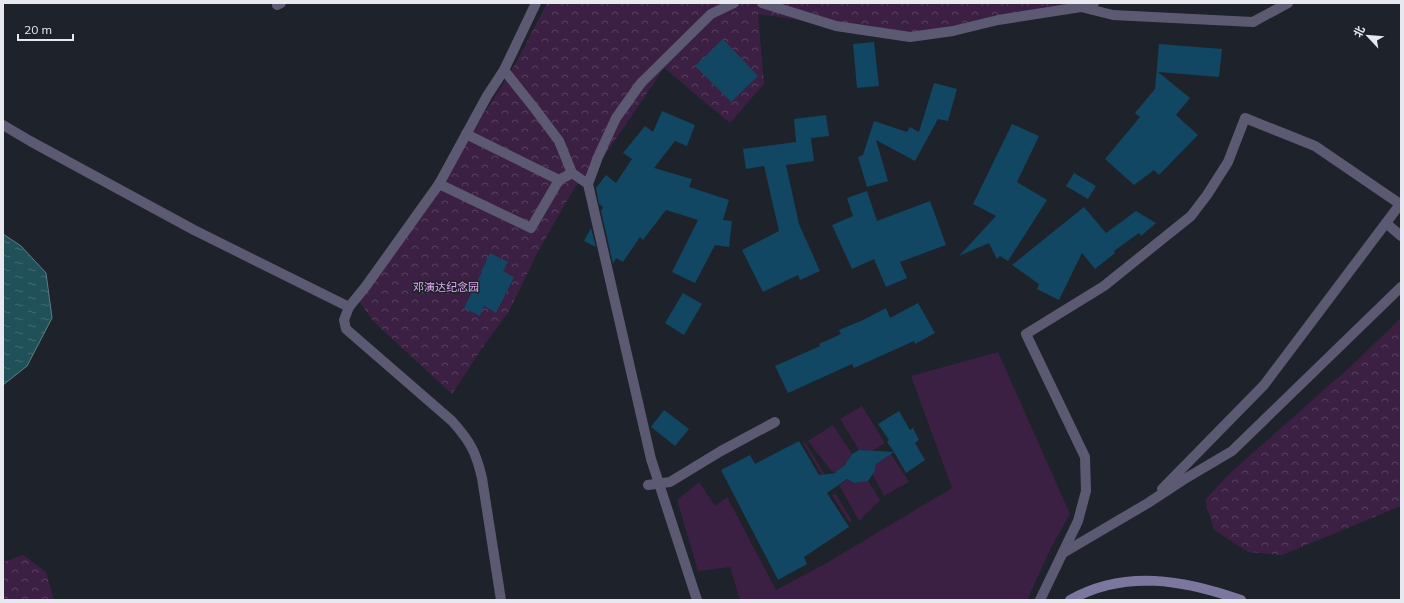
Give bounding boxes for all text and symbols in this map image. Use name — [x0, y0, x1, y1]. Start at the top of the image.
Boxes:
scale bar — [18, 16, 73, 42]
north arrow — [1348, 16, 1388, 56]
text: 20 m — [24, 22, 52, 37]
text: 北 — [1350, 24, 1368, 40]
park label: 邓演达纪念园 — [413, 280, 479, 294]

